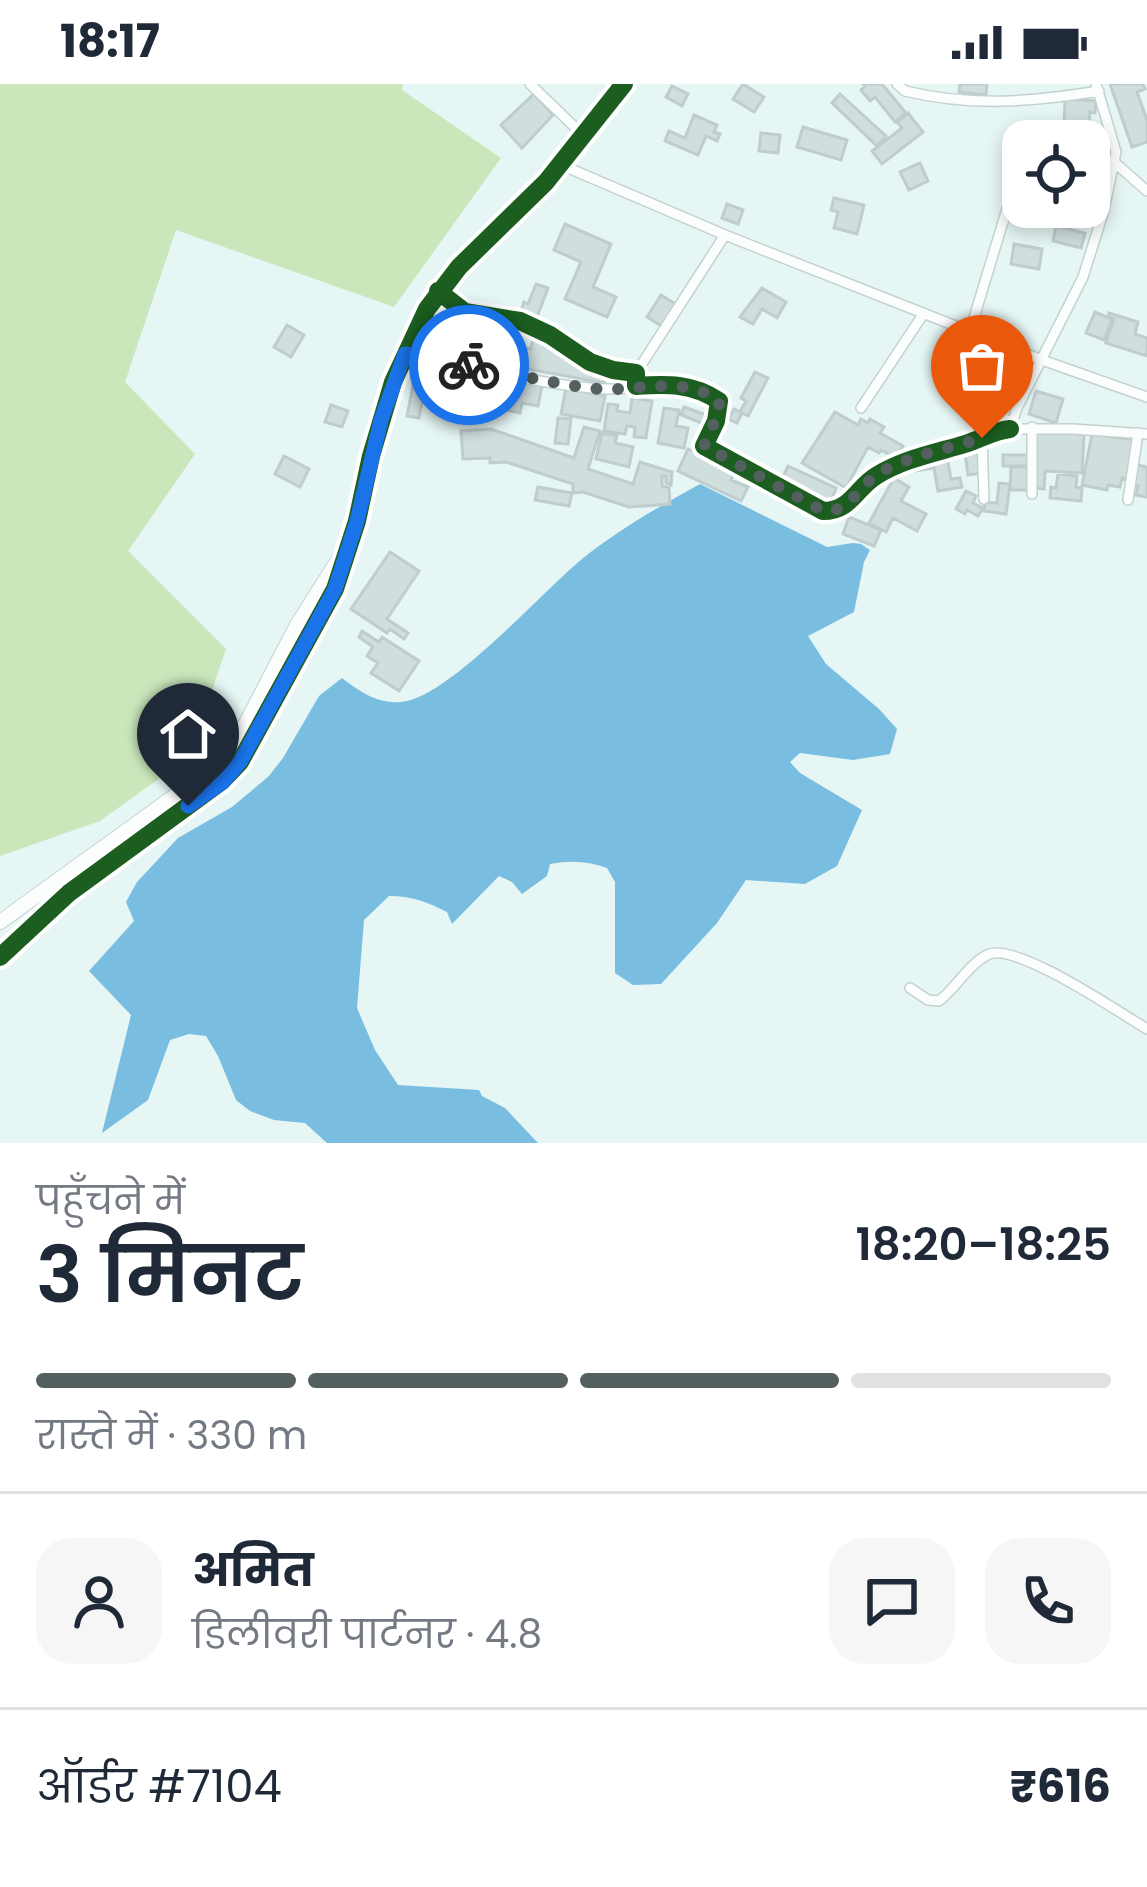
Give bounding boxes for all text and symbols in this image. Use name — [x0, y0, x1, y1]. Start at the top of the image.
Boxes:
text: 18:17 — [60, 10, 160, 73]
map controls — [1002, 120, 1110, 228]
button: locate — [1002, 120, 1110, 228]
courier — [409, 305, 529, 425]
pin — [931, 315, 1033, 438]
icon: bike — [436, 332, 502, 398]
icon: bag — [949, 333, 1015, 399]
pin — [137, 683, 239, 806]
icon: home — [155, 701, 221, 767]
text: पहुँचने में — [36, 1173, 185, 1228]
text: 18:20–18:25 — [856, 1213, 1111, 1276]
text: 3 मिनट — [36, 1220, 303, 1329]
text: रास्ते में · 330 m — [36, 1408, 307, 1463]
button: person — [36, 1538, 162, 1664]
button: chat — [829, 1538, 955, 1664]
button: phone — [985, 1538, 1111, 1664]
text: अमित — [192, 1539, 314, 1602]
text: डिलीवरी पार्टनर · 4.8 — [192, 1607, 542, 1662]
text: ऑर्डर #7104 — [36, 1755, 282, 1818]
text: ₹616 — [1010, 1755, 1111, 1818]

